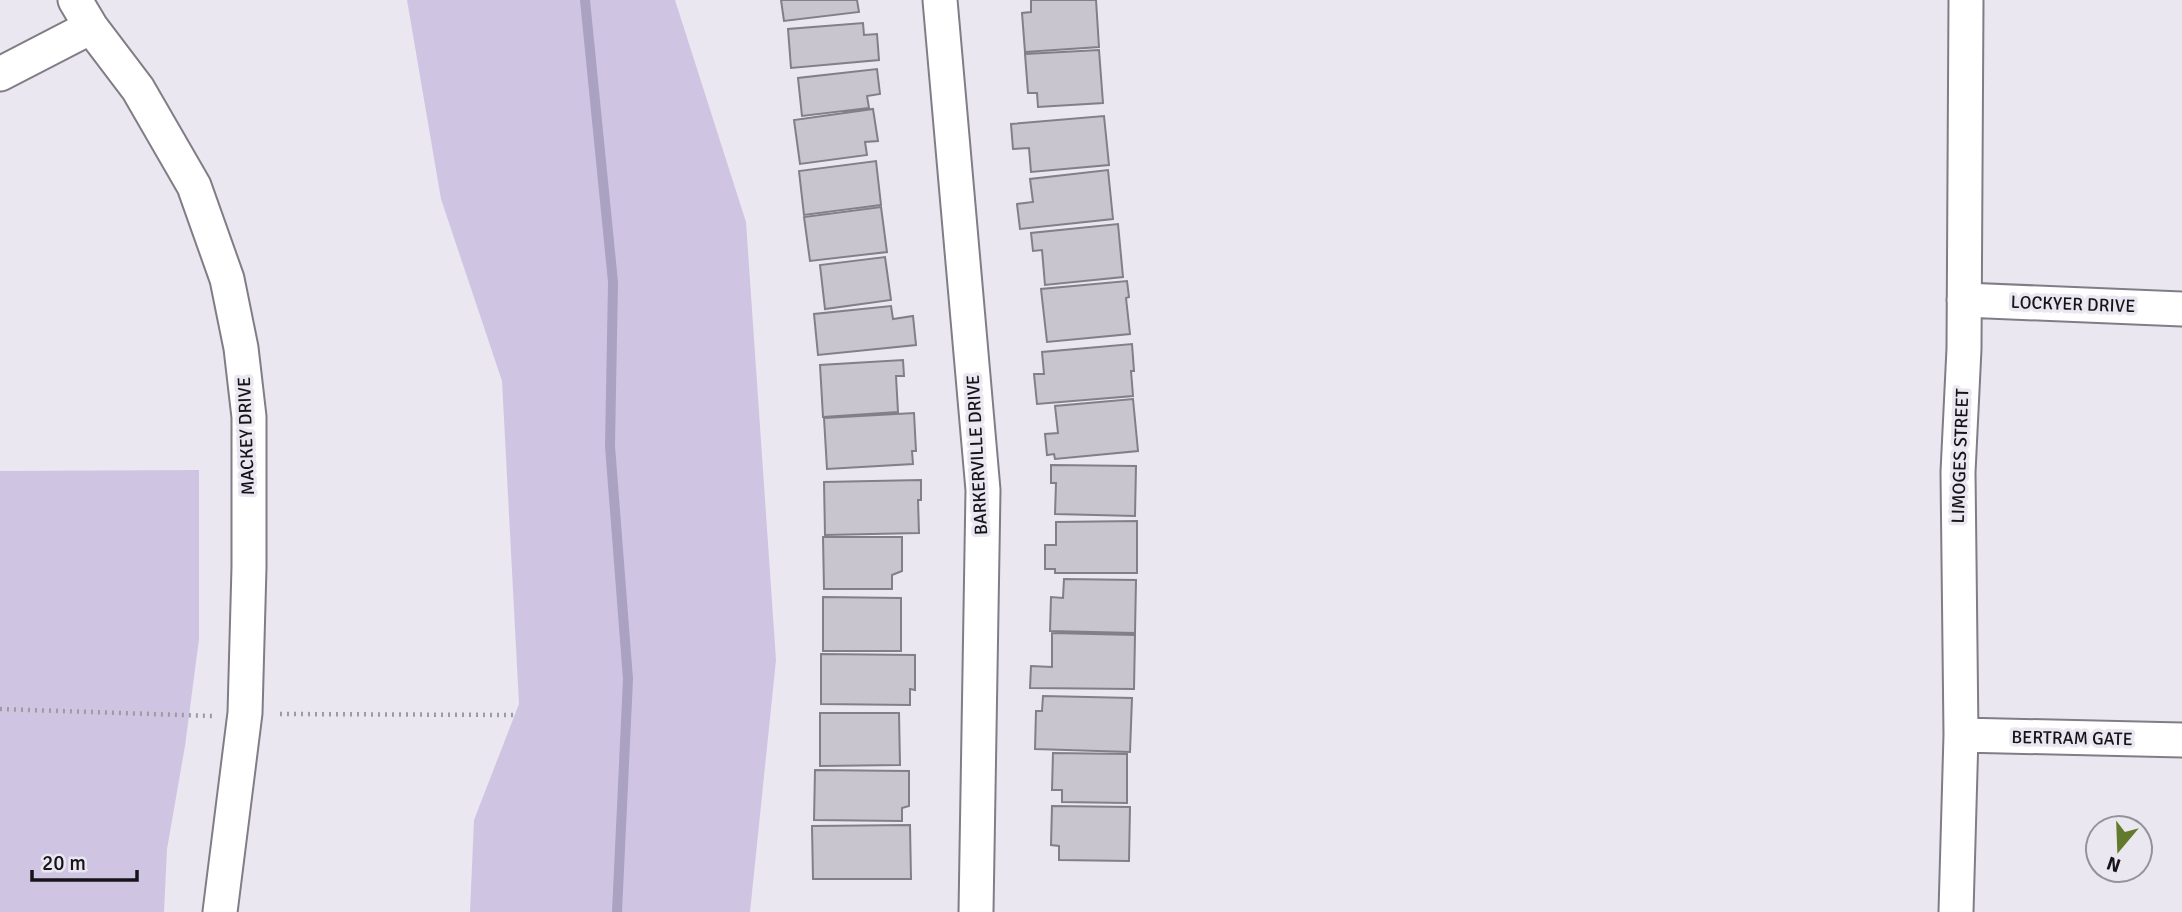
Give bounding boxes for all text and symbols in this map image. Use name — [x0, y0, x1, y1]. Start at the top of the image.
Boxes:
street label: LOCKYER DRIVE — [2010, 291, 2136, 317]
street label: BARKERVILLE DRIVE — [962, 374, 992, 536]
street label: MACKEY DRIVE — [233, 376, 259, 496]
street label: LIMOGES STREET — [1947, 388, 1973, 524]
street label: BERTRAM GATE — [2011, 726, 2133, 750]
north arrow — [2084, 814, 2154, 884]
scale bar — [32, 838, 136, 882]
text: 20 m — [42, 850, 86, 876]
text: N — [2104, 851, 2124, 878]

